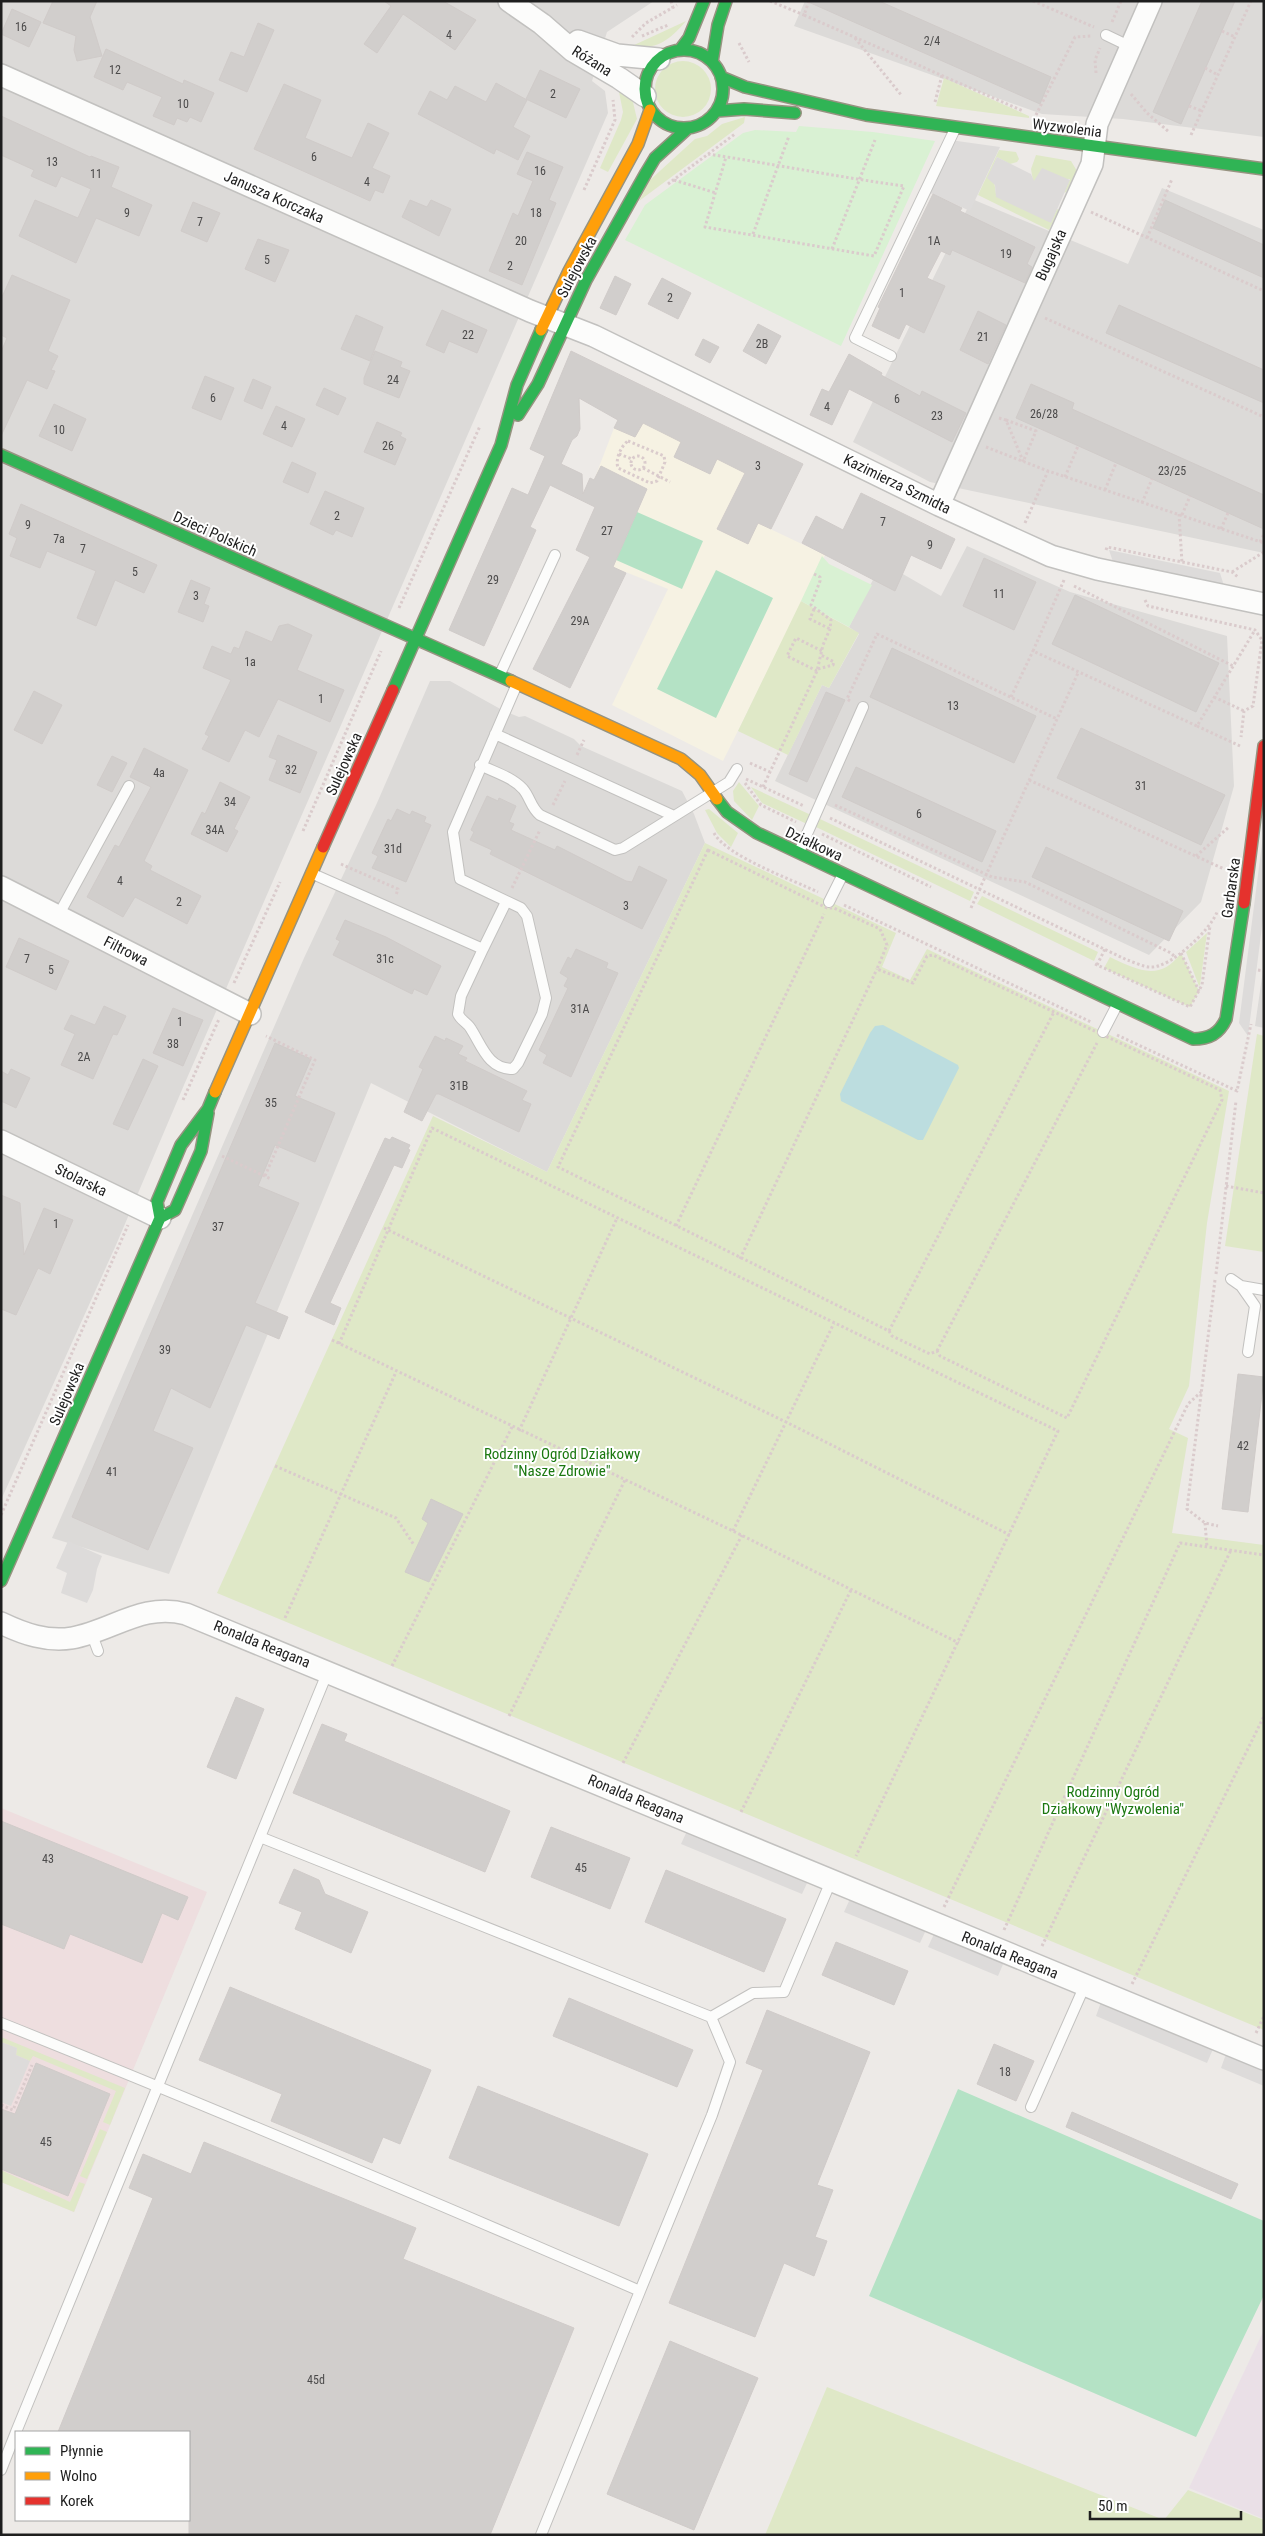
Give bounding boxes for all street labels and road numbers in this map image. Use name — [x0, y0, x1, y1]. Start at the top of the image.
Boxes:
street label: Różana — [569, 42, 615, 80]
street label: Wyzwolenia — [1031, 115, 1103, 141]
street label: Janusza Korczaka — [221, 167, 327, 227]
street label: Bugajska — [1032, 227, 1070, 283]
street label: Sulejowska — [553, 233, 601, 301]
street label: Kazimierza Szmidta — [840, 450, 954, 518]
street label: Dzieci Polskich — [170, 508, 260, 560]
street label: Sulejowska — [322, 730, 366, 798]
street label: Działkowa — [783, 823, 845, 865]
street label: Garbarska — [1218, 857, 1244, 919]
street label: Filtrowa — [101, 932, 151, 970]
street label: Stolarska — [52, 1160, 110, 1200]
street label: Sulejowska — [46, 1360, 88, 1428]
street label: Ronalda Reagana — [211, 1616, 313, 1672]
street label: Ronalda Reagana — [585, 1771, 687, 1827]
street label: Ronalda Reagana — [959, 1927, 1061, 1983]

